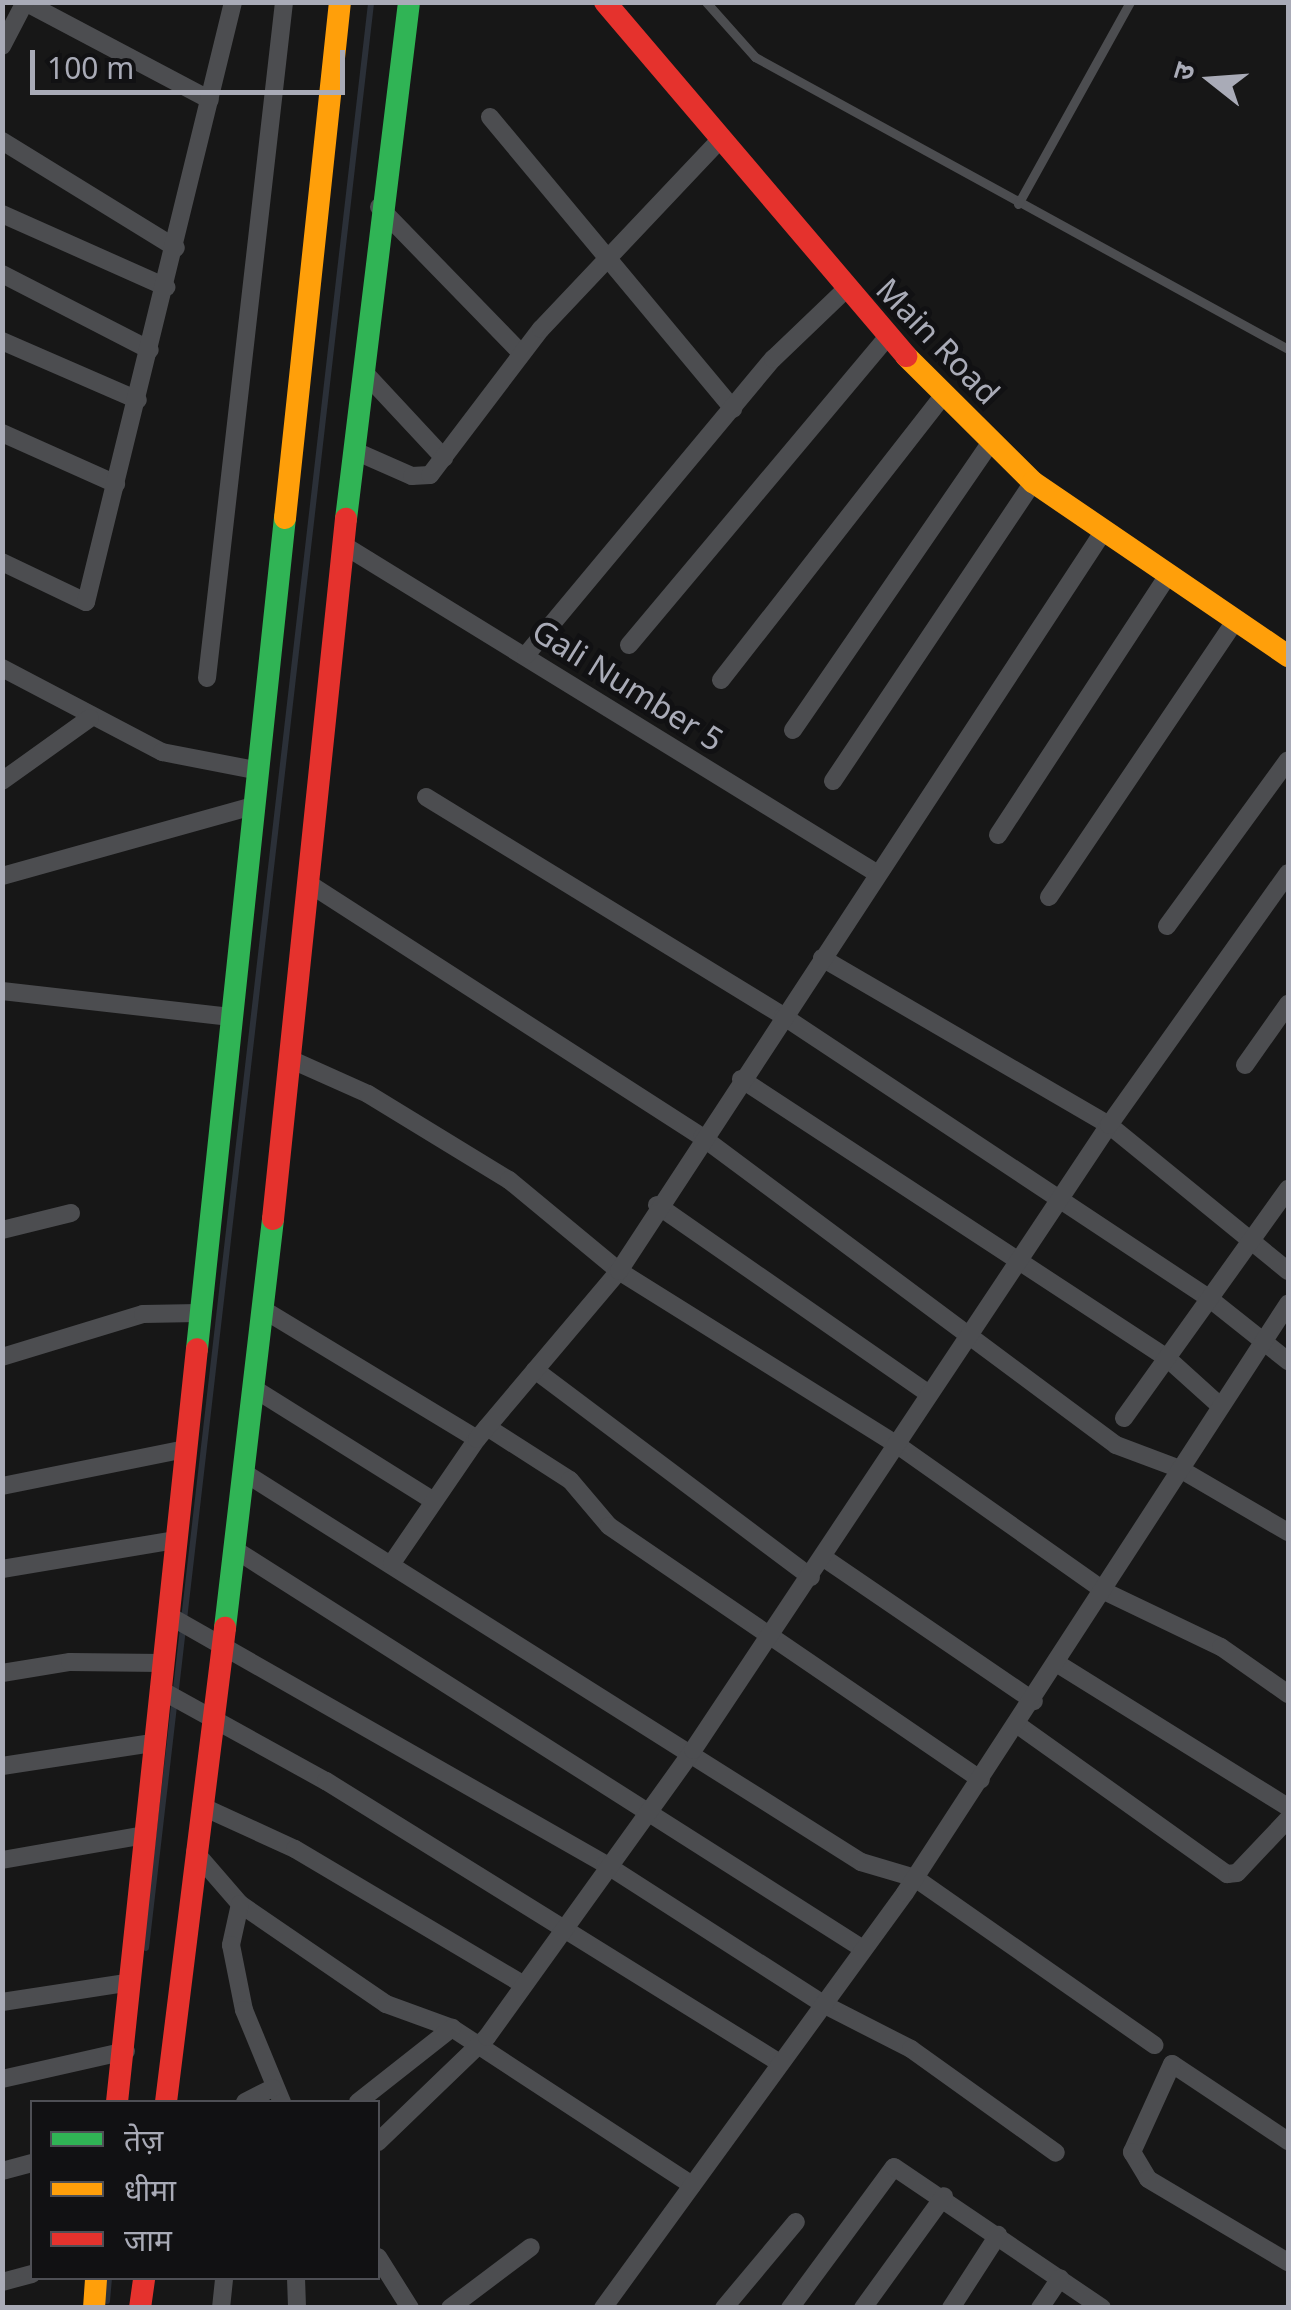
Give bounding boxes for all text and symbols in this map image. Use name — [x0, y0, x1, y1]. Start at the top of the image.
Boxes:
scale bar — [35, 30, 350, 92]
north arrow — [1161, 30, 1261, 130]
text: 100 m — [47, 47, 134, 88]
text: उ — [1162, 58, 1203, 85]
street label: Main Road — [869, 270, 1007, 412]
street label: Gali Number 5 — [526, 611, 730, 759]
legend — [30, 2100, 380, 2280]
text: तेज़ — [124, 2119, 163, 2160]
text: धीमा — [124, 2169, 176, 2210]
text: जाम — [124, 2219, 172, 2260]

